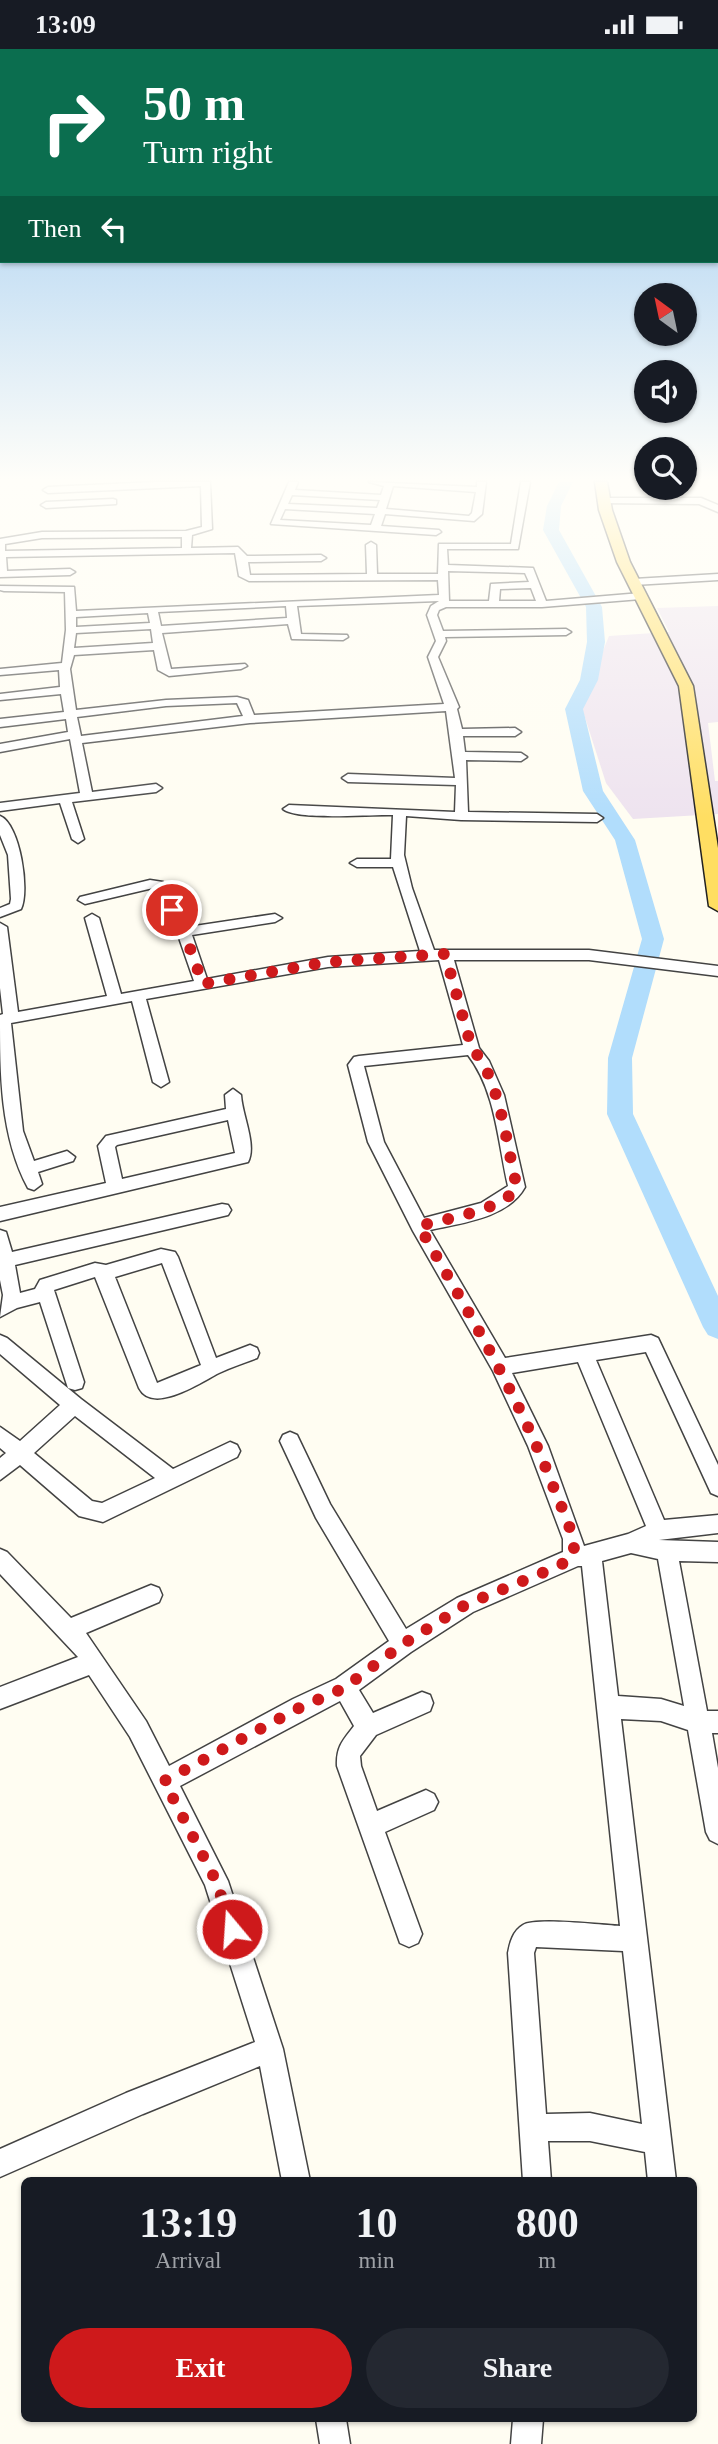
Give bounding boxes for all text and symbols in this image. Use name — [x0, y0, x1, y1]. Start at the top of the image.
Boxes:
text: 13:09 — [35, 10, 96, 39]
text: 50 m — [143, 76, 245, 131]
icon: right — [28, 77, 119, 168]
text: Turn right — [143, 134, 273, 170]
icon: left — [95, 210, 133, 248]
text: Then — [28, 214, 81, 243]
north arrow — [634, 283, 696, 347]
map controls — [634, 283, 697, 500]
button: sound — [634, 360, 697, 423]
button: search — [634, 437, 697, 500]
pin — [142, 880, 202, 940]
icon: arrive — [153, 891, 191, 929]
position arrow — [195, 1892, 269, 1966]
text: 13:19 — [139, 2200, 237, 2246]
text: 10 — [356, 2200, 398, 2246]
text: 800 — [516, 2200, 579, 2246]
text: Arrival — [155, 2248, 221, 2273]
text: min — [359, 2248, 394, 2273]
text: m — [538, 2248, 556, 2273]
button: Exit — [49, 2328, 352, 2408]
button: Share — [366, 2328, 669, 2408]

